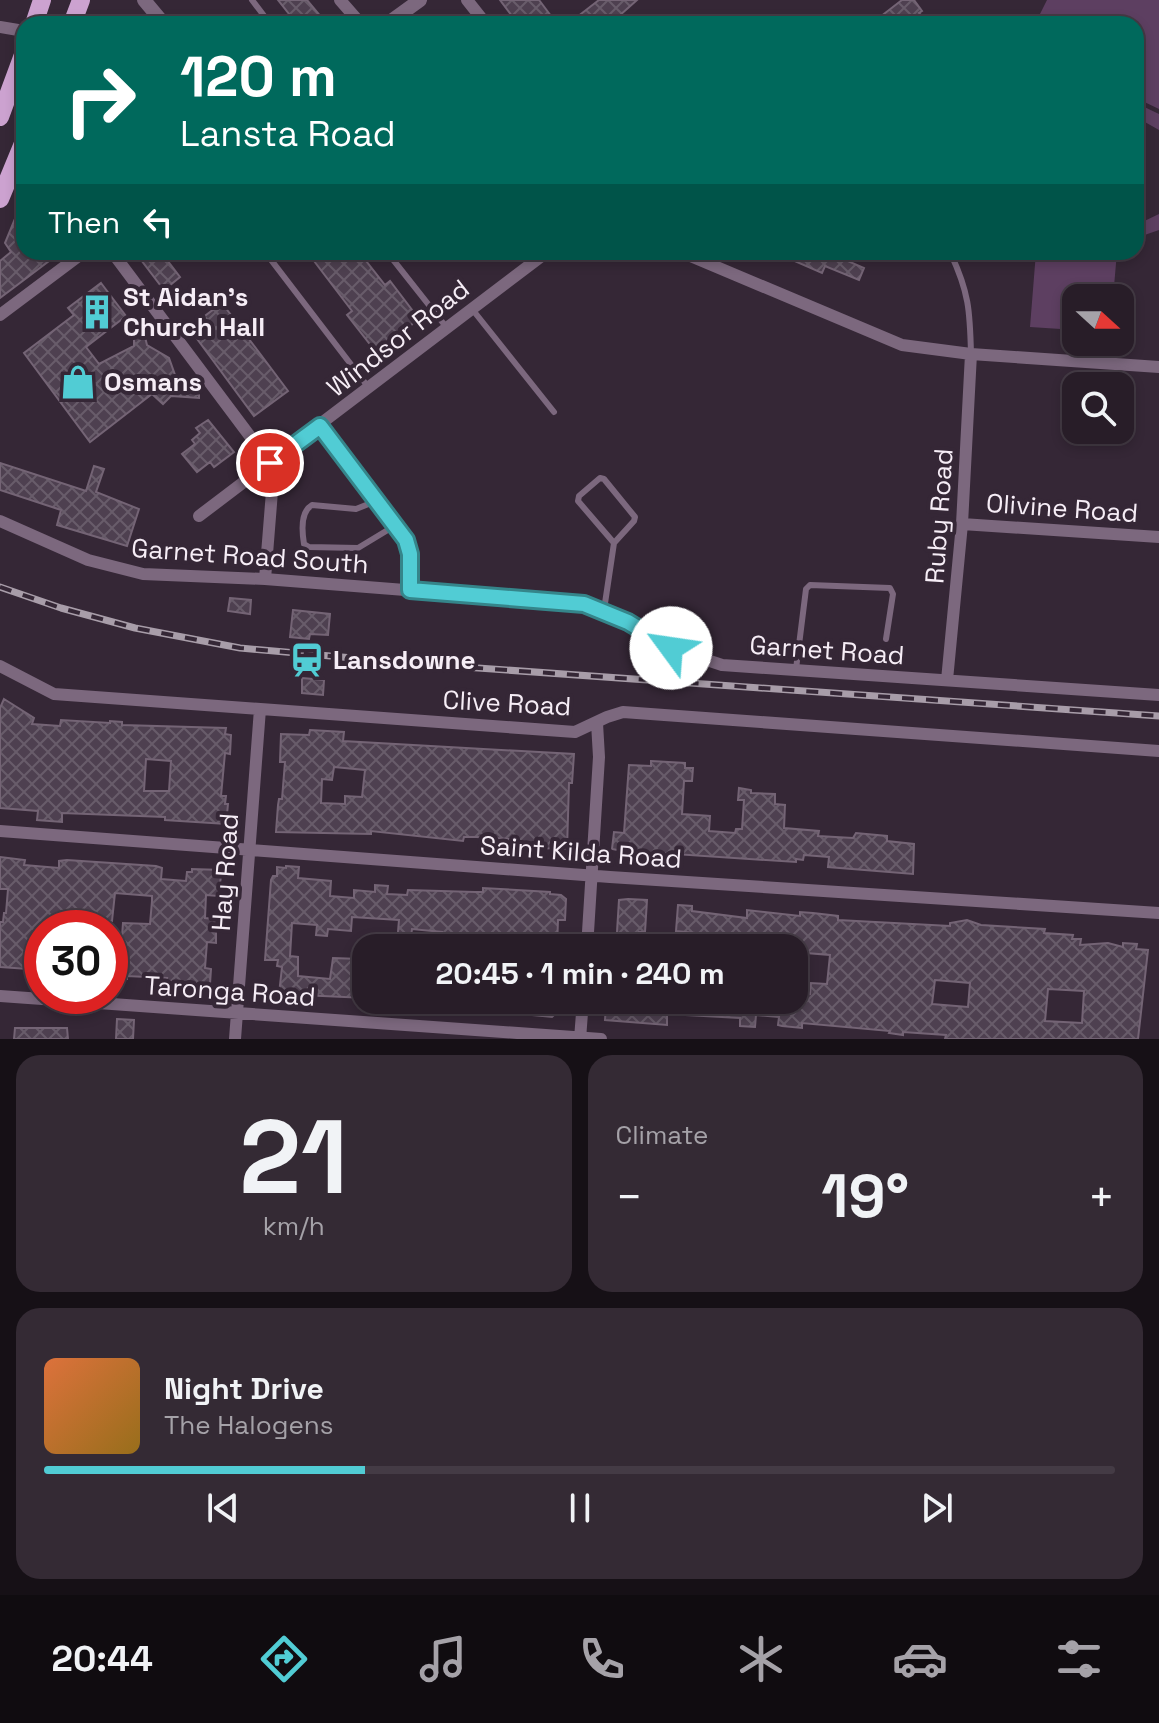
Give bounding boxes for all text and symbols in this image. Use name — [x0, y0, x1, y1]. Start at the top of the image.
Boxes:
text: 120 m — [180, 41, 337, 112]
icon: right — [48, 48, 152, 152]
text: Lansta Road — [180, 111, 396, 157]
icon: left — [136, 200, 180, 244]
text: Then — [48, 203, 120, 242]
street label: Windsor Road — [320, 272, 476, 404]
place label: St Aidan's Church Hall — [123, 280, 265, 344]
north arrow — [1062, 284, 1134, 356]
map controls — [1062, 284, 1134, 444]
building icon: St Aidan's Church Hall — [78, 293, 116, 331]
shop icon: Osmans — [59, 363, 97, 401]
place label: Osmans — [104, 365, 202, 399]
button: search — [1062, 372, 1134, 444]
pin — [236, 429, 304, 497]
icon: arrive — [248, 441, 292, 485]
street label: Ruby Road — [917, 447, 961, 585]
street label: Olivine Road — [985, 486, 1139, 530]
street label: Garnet Road South — [130, 531, 370, 581]
position arrow — [629, 606, 713, 690]
street label: Garnet Road — [748, 628, 906, 672]
station icon: Lansdowne — [288, 641, 326, 679]
place label: Lansdowne — [333, 643, 476, 677]
street label: Clive Road — [442, 683, 572, 723]
street label: Hay Road — [204, 812, 246, 932]
street label: Saint Kilda Road — [479, 828, 683, 876]
speed limit sign: 30 — [24, 910, 128, 1014]
text: 20:45 · 1 min · 240 m — [435, 954, 725, 993]
street label: Taronga Road — [143, 968, 317, 1014]
text: 21 — [239, 1091, 348, 1223]
text: Climate — [616, 1118, 708, 1152]
text: 19° — [821, 1158, 909, 1235]
text: − — [616, 1169, 643, 1225]
text: + — [1088, 1169, 1115, 1225]
text: km/h — [263, 1209, 325, 1243]
text: Night Drive — [164, 1369, 324, 1408]
text: The Halogens — [164, 1408, 333, 1442]
icon: previous — [201, 1486, 245, 1530]
icon: pause — [558, 1486, 602, 1530]
icon: next — [915, 1486, 959, 1530]
icon: directions — [256, 1631, 312, 1687]
icon: music — [415, 1631, 471, 1687]
icon: phone — [574, 1631, 630, 1687]
icon: climate — [733, 1631, 789, 1687]
icon: car — [892, 1631, 948, 1687]
icon: filters — [1051, 1631, 1107, 1687]
text: 20:44 — [52, 1636, 153, 1682]

